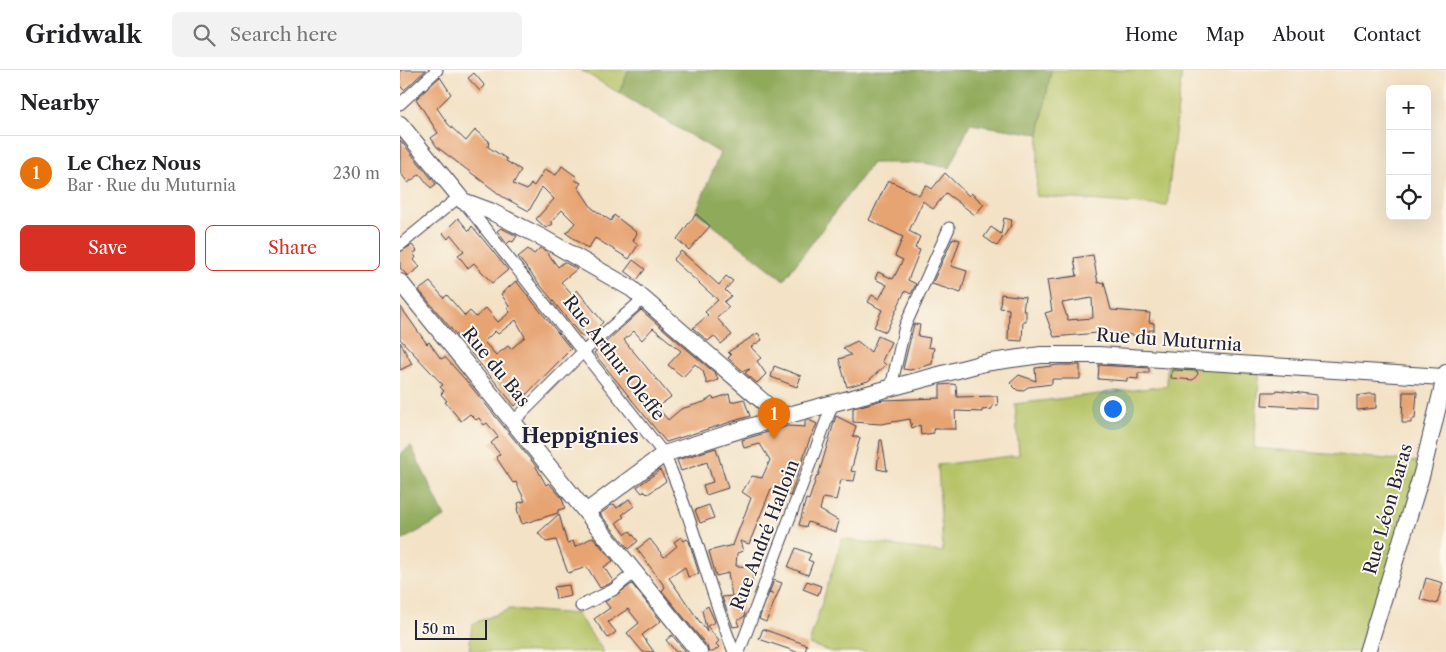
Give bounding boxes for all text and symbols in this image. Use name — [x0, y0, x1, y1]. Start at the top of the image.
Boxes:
search box — [172, 12, 522, 57]
text: Gridwalk — [25, 20, 142, 49]
icon: search — [190, 21, 218, 49]
text: Search here — [230, 23, 338, 46]
text: Home — [1125, 24, 1178, 46]
text: Map — [1206, 24, 1244, 46]
text: About — [1272, 24, 1325, 46]
text: Contact — [1353, 24, 1421, 46]
map controls — [1386, 85, 1431, 220]
button: + — [1386, 85, 1431, 130]
text: Nearby — [20, 90, 99, 115]
button: − — [1386, 130, 1431, 175]
text: Le Chez Nous — [67, 152, 201, 175]
text: 1 — [32, 163, 40, 183]
text: 230 m — [333, 163, 380, 183]
text: Bar · Rue du Muturnia — [67, 175, 236, 195]
button: locate — [1386, 175, 1431, 220]
button: Save — [20, 225, 195, 271]
button: Share — [205, 225, 380, 271]
street label: Rue Arthur Oleffe — [558, 291, 670, 425]
street label: Rue du Bas — [457, 323, 535, 411]
street label: Rue du Muturnia — [1095, 324, 1243, 356]
your location — [1100, 396, 1126, 422]
pin: 1 — [758, 398, 790, 439]
district label: Heppignies — [521, 424, 639, 448]
street label: Rue Léon Baras — [1359, 441, 1417, 577]
street label: Rue André Halloin — [726, 457, 804, 613]
scale bar — [415, 617, 488, 640]
text: 50 m — [422, 620, 455, 638]

